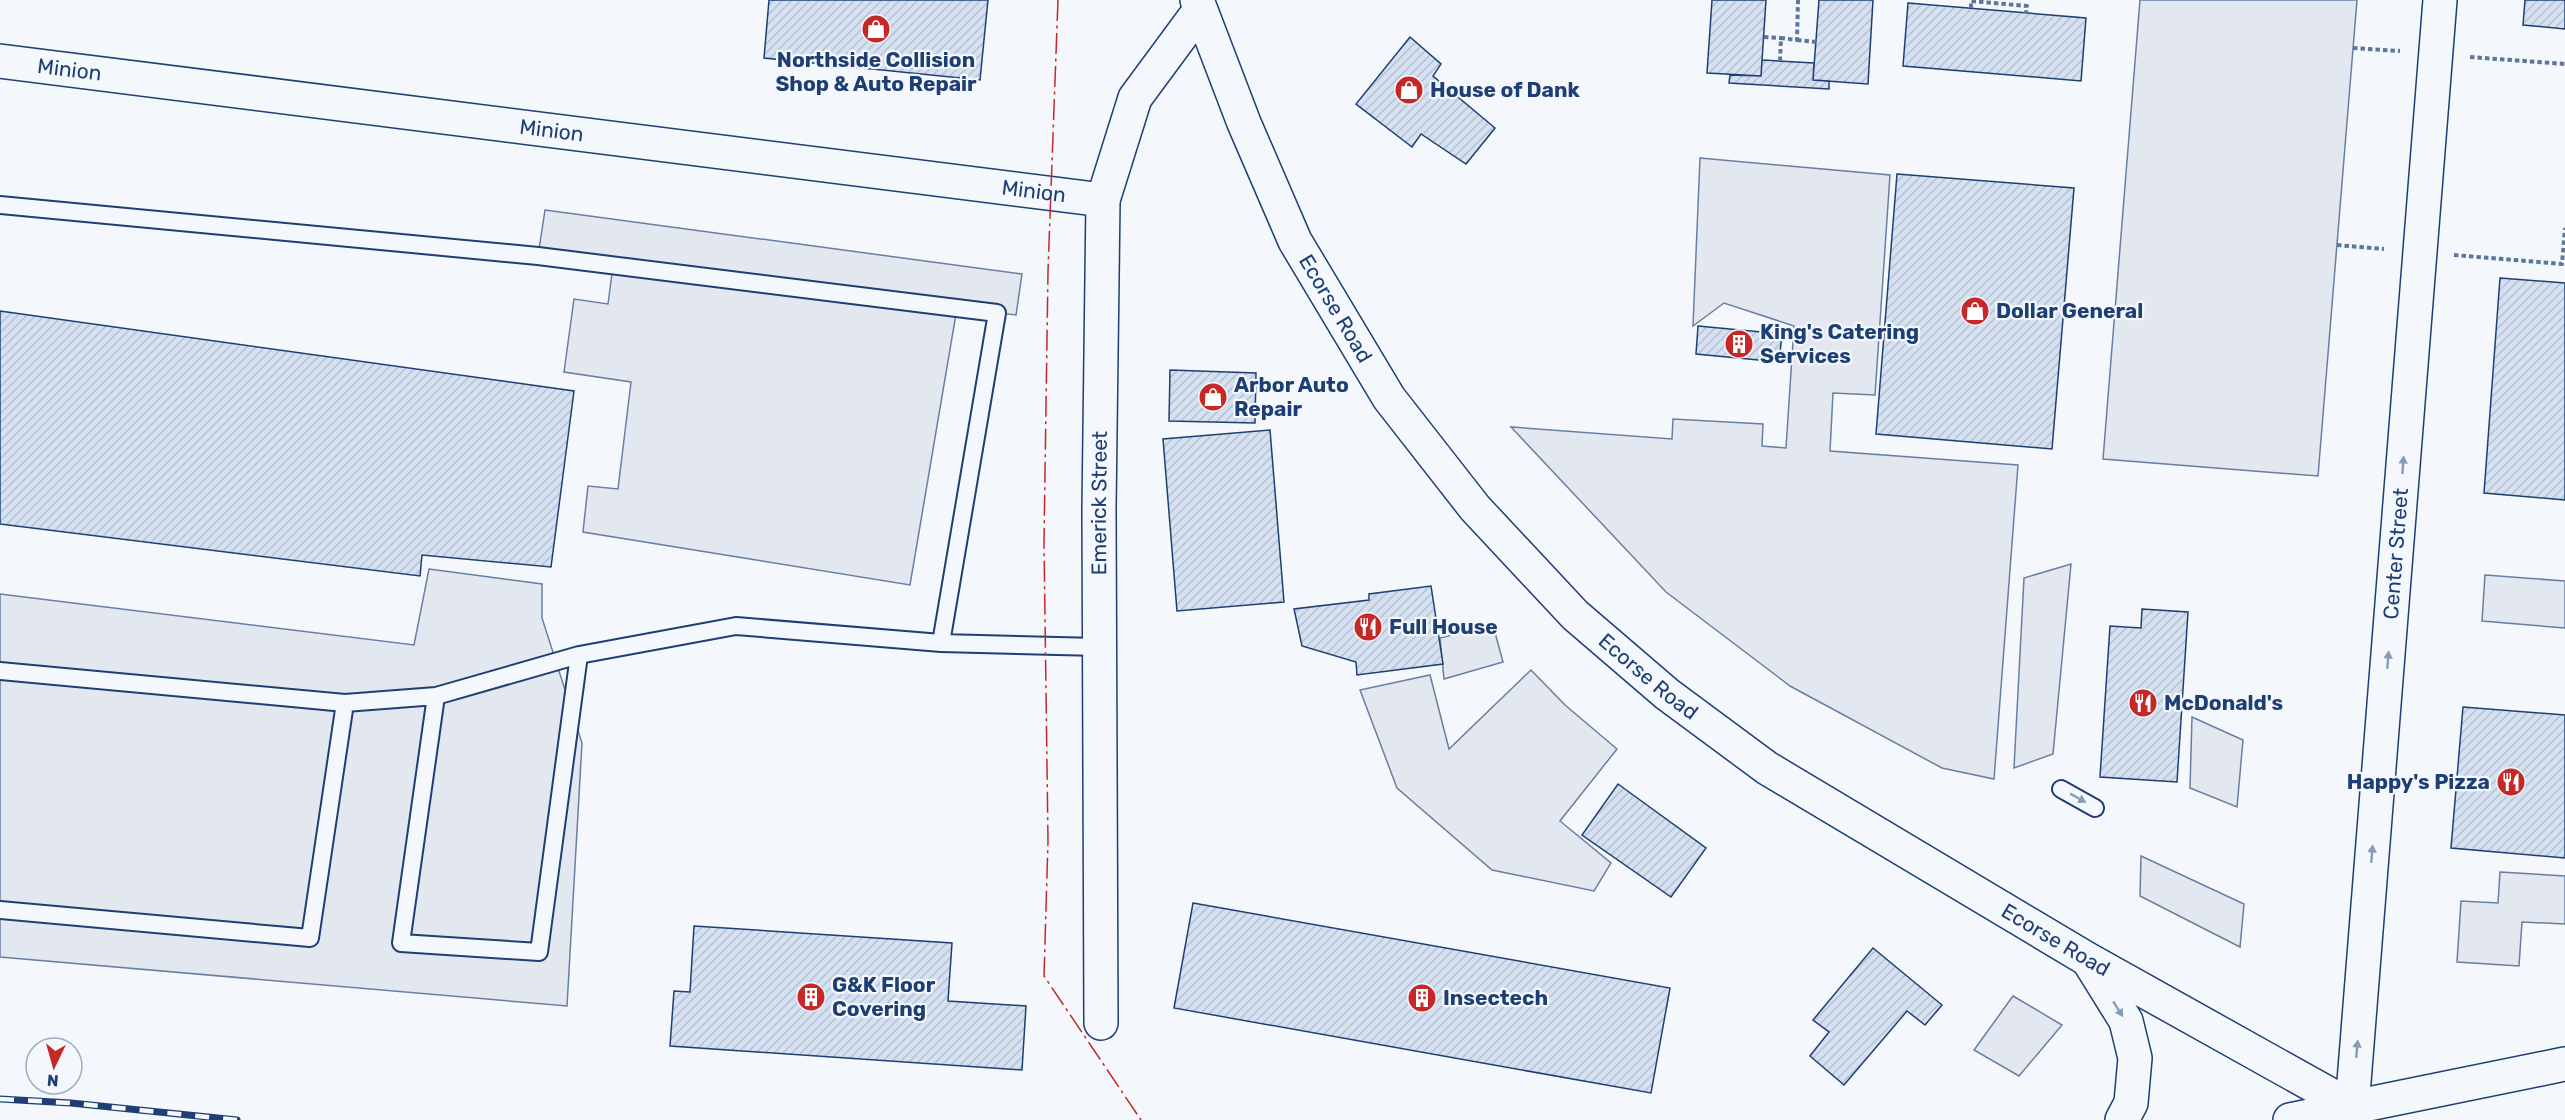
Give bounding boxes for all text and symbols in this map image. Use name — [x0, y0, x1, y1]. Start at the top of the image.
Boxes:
shop icon: Northside Collision Shop & Auto Repair — [860, 13, 892, 45]
place label: Northside Collision Shop & Auto Repair — [775, 47, 977, 96]
street label: Minion — [36, 53, 103, 86]
shop icon: House of Dank — [1393, 74, 1425, 106]
place label: House of Dank — [1430, 77, 1581, 102]
street label: Minion — [518, 114, 585, 146]
street label: Minion — [1000, 174, 1067, 207]
street label: Ecorse Road — [1294, 250, 1378, 367]
shop icon: Dollar General — [1959, 295, 1991, 327]
place label: Dollar General — [1996, 298, 2143, 323]
place label: King's Catering Services — [1760, 319, 1919, 368]
building icon: King's Catering Services — [1723, 328, 1755, 360]
place label: Arbor Auto Repair — [1234, 372, 1349, 421]
shop icon: Arbor Auto Repair — [1197, 381, 1229, 413]
street label: Emerick Street — [1086, 431, 1112, 575]
one-way arrow — [2398, 456, 2407, 475]
street label: Center Street — [2378, 487, 2413, 620]
restaurant icon: Full House — [1352, 611, 1384, 643]
place label: Full House — [1389, 614, 1498, 639]
street label: Ecorse Road — [1594, 628, 1703, 725]
one-way arrow — [2383, 650, 2392, 669]
restaurant icon: McDonald's — [2127, 687, 2159, 719]
place label: McDonald's — [2164, 690, 2283, 715]
restaurant icon: Happy's Pizza — [2495, 766, 2527, 798]
place label: Happy's Pizza — [2347, 769, 2490, 794]
one-way arrow — [2070, 793, 2087, 803]
one-way arrow — [2367, 845, 2377, 864]
street label: Ecorse Road — [1997, 898, 2114, 981]
place label: G&K Floor Covering — [832, 972, 936, 1021]
building icon: G&K Floor Covering — [795, 981, 827, 1013]
building icon: Insectech — [1406, 982, 1438, 1014]
place label: Insectech — [1443, 985, 1548, 1010]
one-way arrow — [2113, 1001, 2124, 1017]
north arrow — [24, 1036, 84, 1096]
one-way arrow — [2352, 1039, 2362, 1058]
text: N — [46, 1070, 59, 1090]

